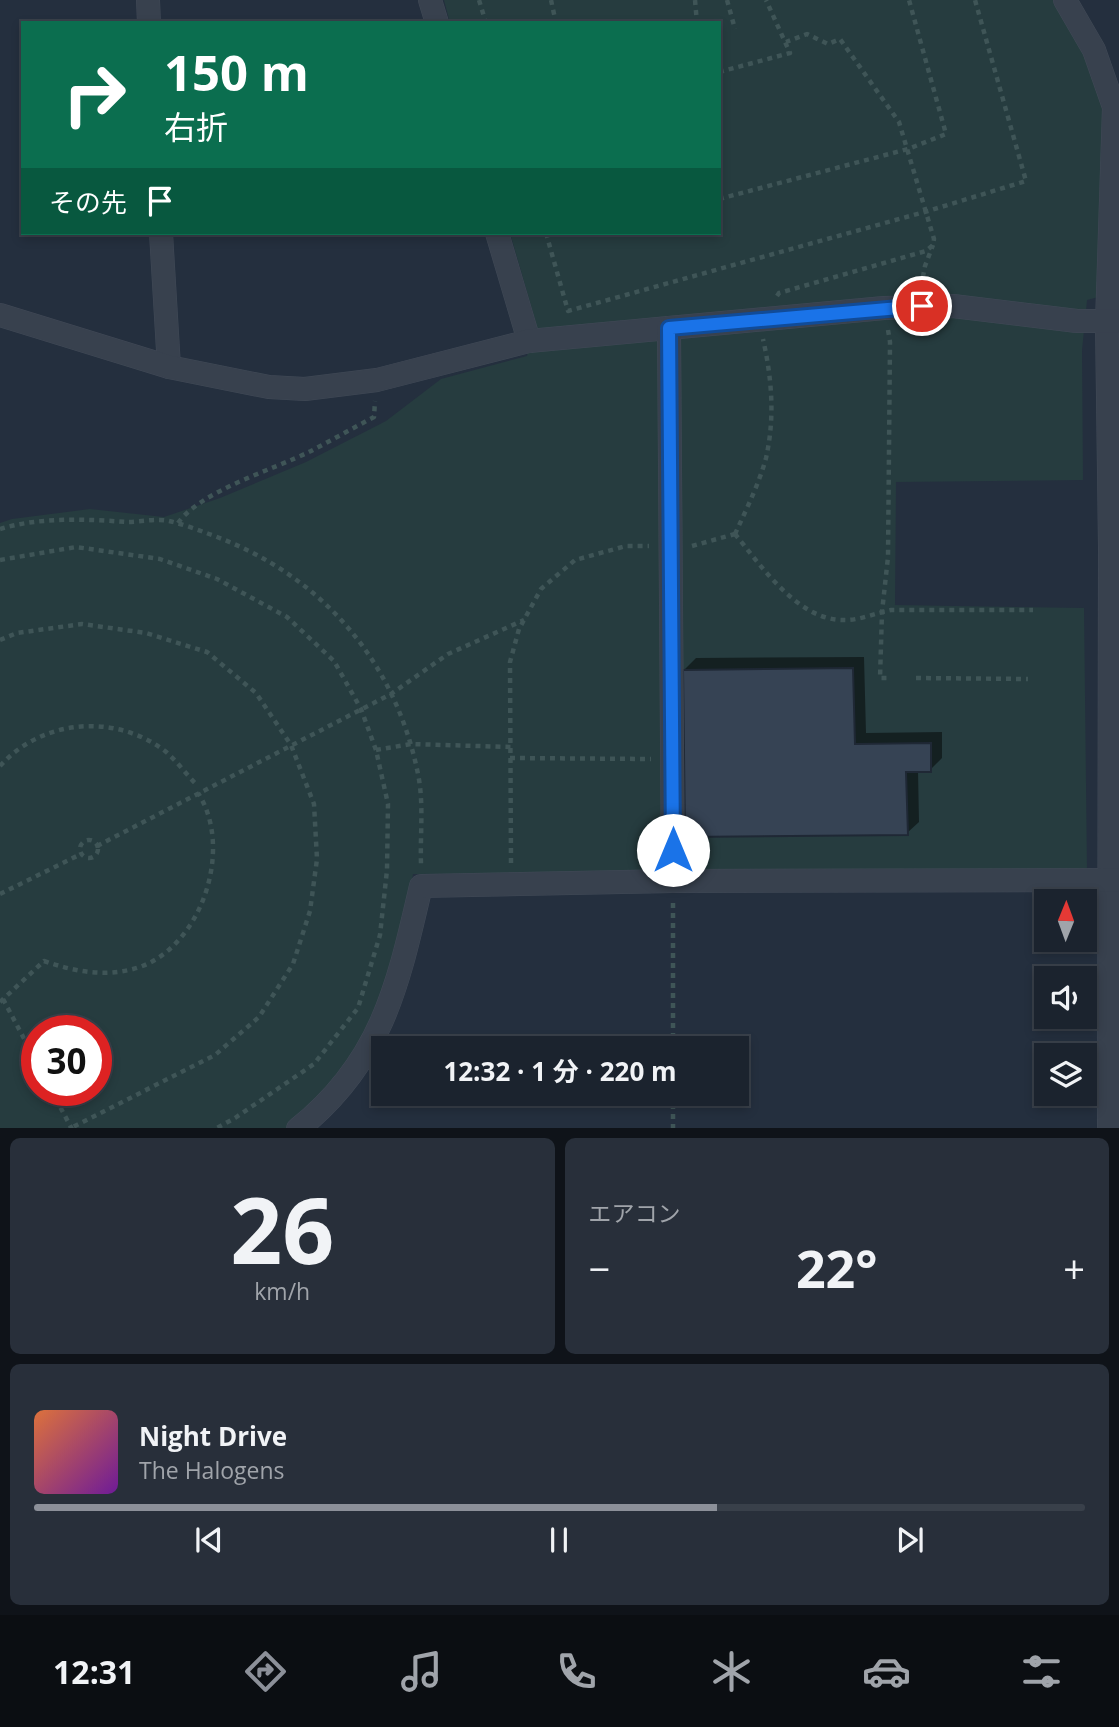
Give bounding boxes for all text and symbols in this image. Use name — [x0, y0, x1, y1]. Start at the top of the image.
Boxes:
text: 150 m — [164, 39, 309, 105]
icon: right — [49, 49, 140, 140]
text: 右折 — [164, 105, 228, 148]
icon: arrive — [141, 182, 179, 220]
text: その先 — [49, 184, 127, 220]
pin — [892, 276, 952, 336]
icon: arrive — [903, 287, 941, 325]
position arrow — [636, 813, 710, 887]
north arrow — [1034, 889, 1097, 952]
map controls — [1034, 889, 1097, 1106]
button: sound — [1034, 966, 1097, 1029]
speed limit sign: 30 — [21, 1015, 112, 1106]
button: layers — [1034, 1043, 1097, 1106]
text: 12:32 · 1 分 · 220 m — [443, 1053, 677, 1089]
text: 26 — [230, 1167, 334, 1291]
text: エアコン — [589, 1197, 681, 1229]
text: 22° — [796, 1232, 878, 1303]
text: − — [589, 1242, 610, 1294]
text: + — [1063, 1242, 1085, 1294]
text: km/h — [254, 1275, 310, 1307]
text: Night Drive — [139, 1418, 287, 1454]
text: The Halogens — [139, 1454, 285, 1486]
icon: previous — [190, 1521, 228, 1559]
icon: pause — [540, 1521, 578, 1559]
icon: next — [891, 1521, 929, 1559]
icon: directions — [241, 1647, 290, 1696]
icon: music — [397, 1647, 446, 1696]
icon: phone — [552, 1647, 601, 1696]
icon: climate — [707, 1647, 756, 1696]
icon: car — [862, 1647, 911, 1696]
icon: filters — [1017, 1647, 1066, 1696]
text: 12:31 — [53, 1650, 135, 1693]

